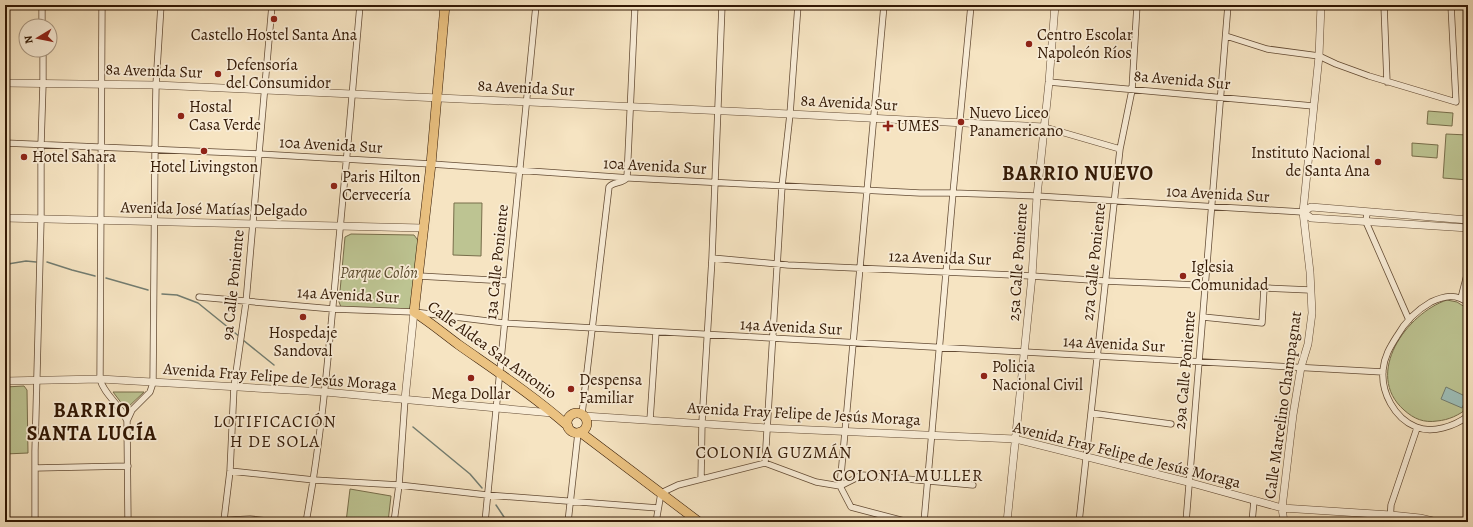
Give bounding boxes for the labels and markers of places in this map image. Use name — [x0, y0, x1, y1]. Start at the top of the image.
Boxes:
marker: Castello Hostel Santa Ana — [269, 14, 279, 24]
place label: Castello Hostel Santa Ana — [191, 24, 358, 46]
place label: Centro Escolar Napoleón Ríos — [1037, 24, 1133, 64]
marker: Centro Escolar Napoleón Ríos — [1024, 39, 1034, 49]
place label: Defensoría del Consumidor — [226, 54, 331, 94]
marker: Defensoría del Consumidor — [213, 69, 223, 79]
place label: Hostal Casa Verde — [189, 96, 261, 136]
place label: Nuevo Liceo Panamericano — [969, 102, 1063, 142]
marker: Hostal Casa Verde — [176, 111, 186, 121]
place label: UMES — [897, 115, 939, 137]
marker: Nuevo Liceo Panamericano — [956, 117, 966, 127]
marker: UMES — [882, 120, 894, 132]
place label: Instituto Nacional de Santa Ana — [1251, 142, 1371, 182]
place label: Hotel Sahara — [32, 146, 117, 168]
marker: Hotel Livingston — [199, 146, 209, 156]
marker: Hotel Sahara — [19, 152, 29, 162]
place label: Hotel Livingston — [150, 156, 259, 178]
marker: Instituto Nacional de Santa Ana — [1373, 157, 1383, 167]
place label: Paris Hilton Cervecería — [342, 166, 421, 206]
marker: Paris Hilton Cervecería — [329, 181, 339, 191]
place label: Iglesia Comunidad — [1191, 256, 1269, 296]
marker: Iglesia Comunidad — [1178, 271, 1188, 281]
marker: Hospedaje Sandoval — [298, 312, 308, 322]
place label: Hospedaje Sandoval — [269, 322, 337, 362]
place label: Policia Nacional Civil — [992, 356, 1083, 396]
place label: Despensa Familiar — [579, 369, 643, 409]
marker: Policia Nacional Civil — [979, 371, 989, 381]
marker: Mega Dollar — [466, 373, 476, 383]
place label: Mega Dollar — [431, 383, 511, 405]
marker: Despensa Familiar — [566, 384, 576, 394]

